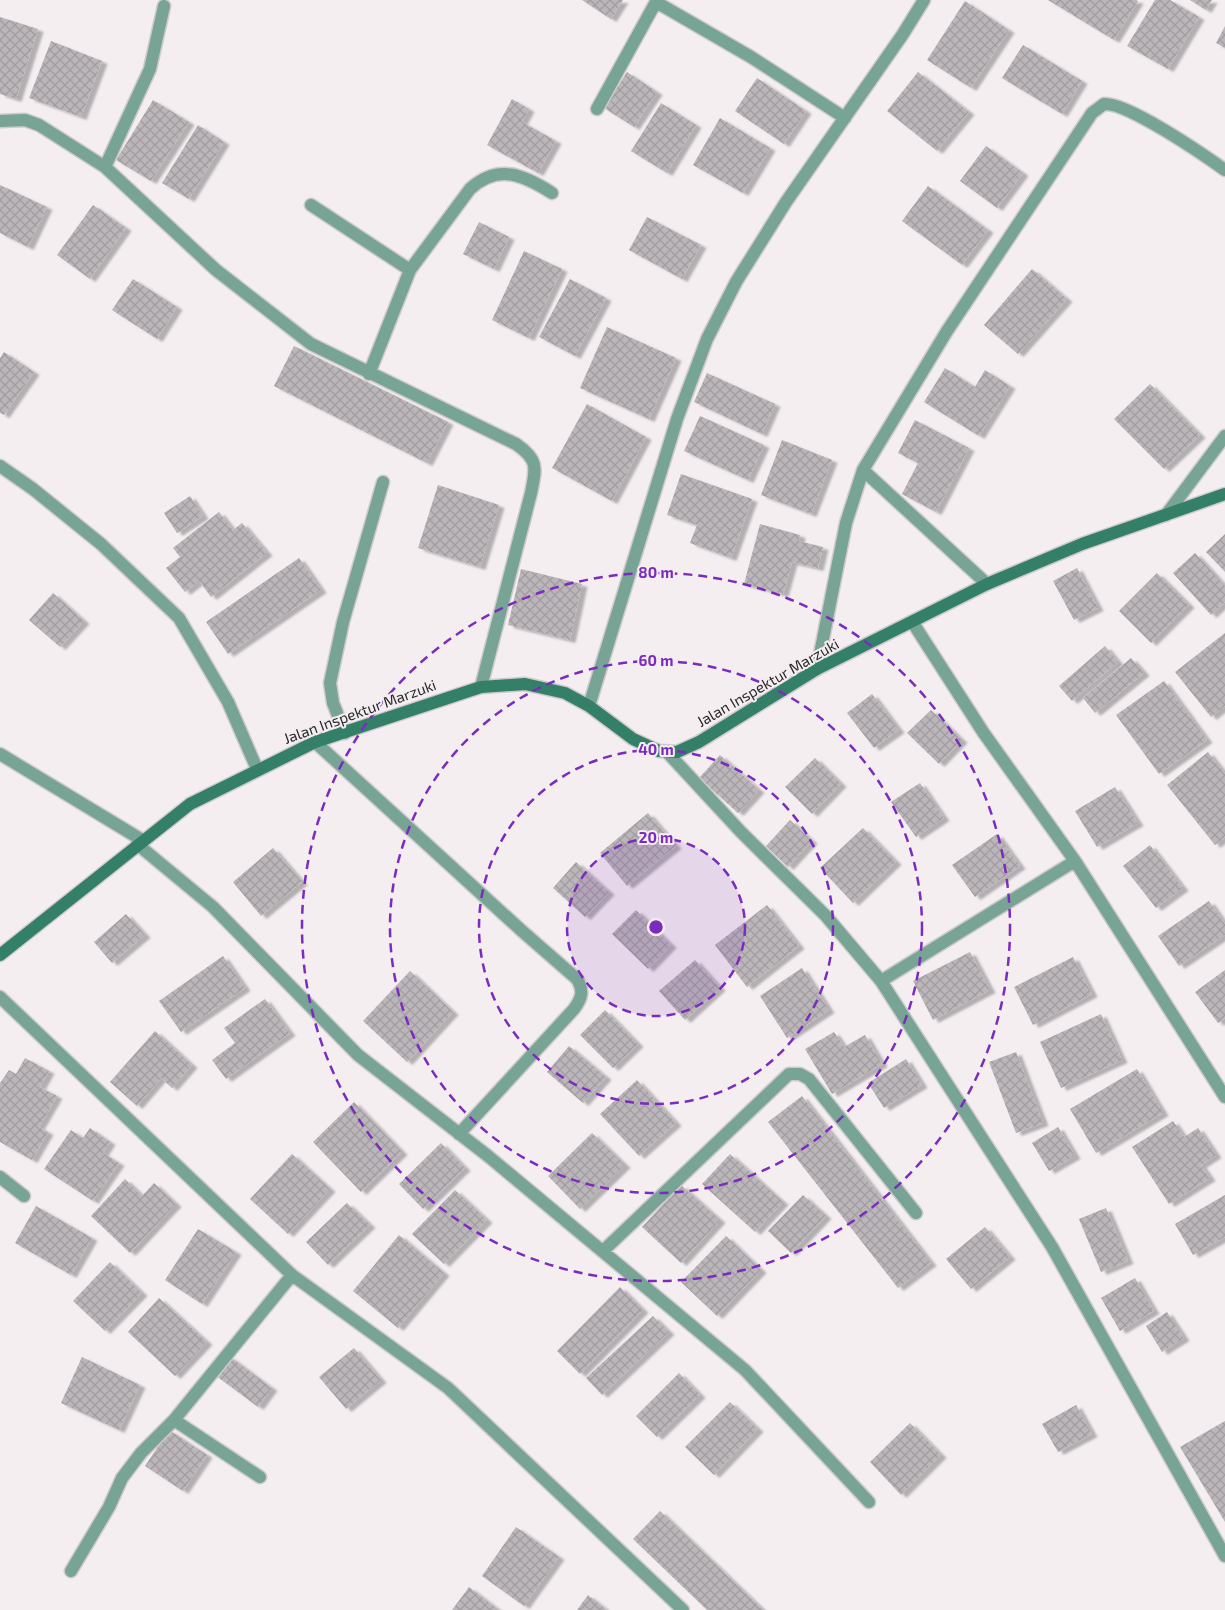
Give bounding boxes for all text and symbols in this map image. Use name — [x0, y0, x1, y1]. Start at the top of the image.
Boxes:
text: 80 m — [638, 563, 674, 581]
street label: Jalan Inspektur Marzuki — [693, 634, 842, 730]
text: 60 m — [639, 651, 673, 669]
street label: Jalan Inspektur Marzuki — [281, 675, 438, 747]
text: 40 m — [638, 740, 674, 758]
text: 20 m — [639, 828, 673, 846]
centre of rings — [647, 918, 665, 936]

